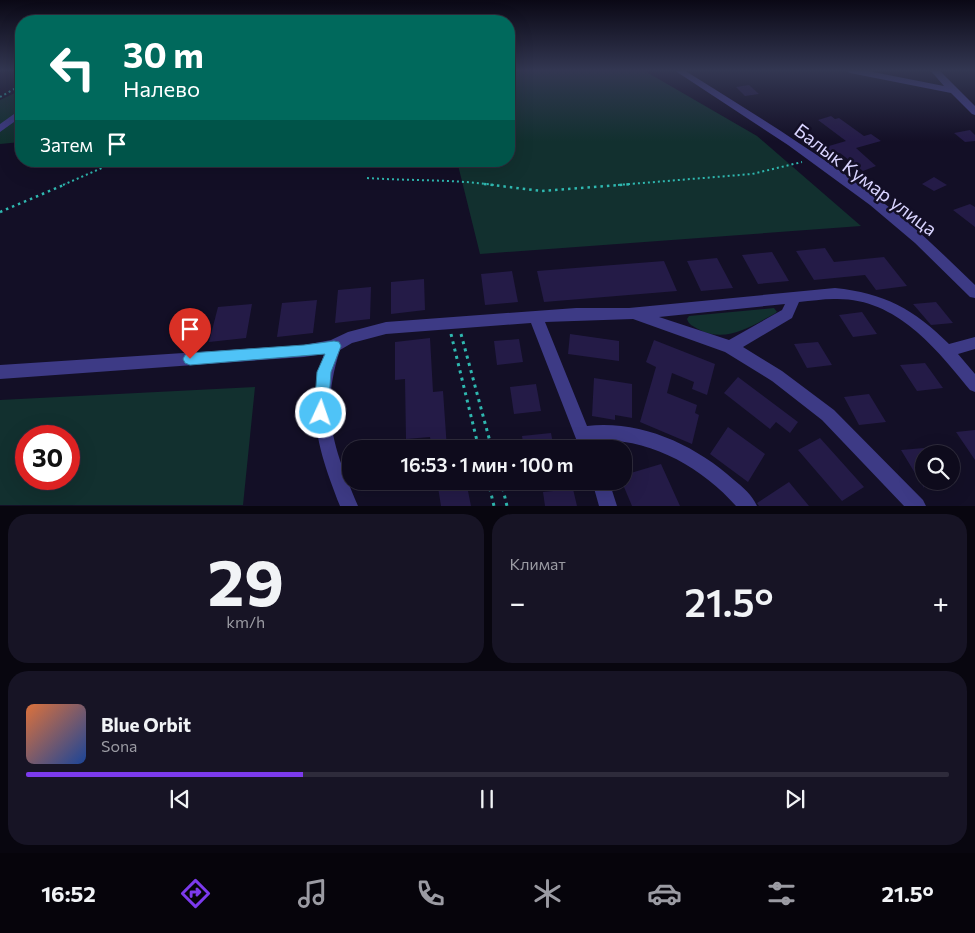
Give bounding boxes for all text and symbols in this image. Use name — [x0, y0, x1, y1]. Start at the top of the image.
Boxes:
text: 30 m — [123, 32, 204, 75]
icon: left — [40, 35, 105, 100]
text: Налево — [123, 75, 200, 102]
street label: Балык Кумар улица — [790, 118, 942, 240]
icon: arrive — [103, 130, 131, 158]
text: Затем — [40, 133, 93, 156]
pin — [169, 308, 211, 359]
icon: arrive — [176, 315, 204, 343]
position arrow — [294, 386, 346, 438]
speed limit sign: 30 — [15, 425, 80, 490]
map controls — [915, 445, 960, 490]
button: search — [915, 445, 960, 490]
text: 16:53 · 1 мин · 100 m — [401, 453, 573, 476]
text: 29 — [207, 540, 284, 619]
text: Климат — [510, 554, 566, 573]
text: 21.5° — [685, 578, 773, 625]
text: − — [510, 585, 525, 619]
text: + — [933, 585, 949, 619]
text: km/h — [226, 612, 265, 631]
text: Blue Orbit — [101, 713, 191, 736]
text: Sona — [101, 736, 137, 755]
icon: previous — [166, 785, 194, 813]
icon: pause — [473, 785, 501, 813]
icon: next — [781, 785, 809, 813]
icon: directions — [178, 876, 213, 911]
icon: music — [295, 876, 330, 911]
icon: phone — [413, 876, 448, 911]
icon: climate — [530, 876, 565, 911]
icon: car — [647, 876, 682, 911]
icon: filters — [764, 876, 799, 911]
text: 16:52 — [41, 880, 96, 907]
text: 21.5° — [882, 880, 934, 907]

